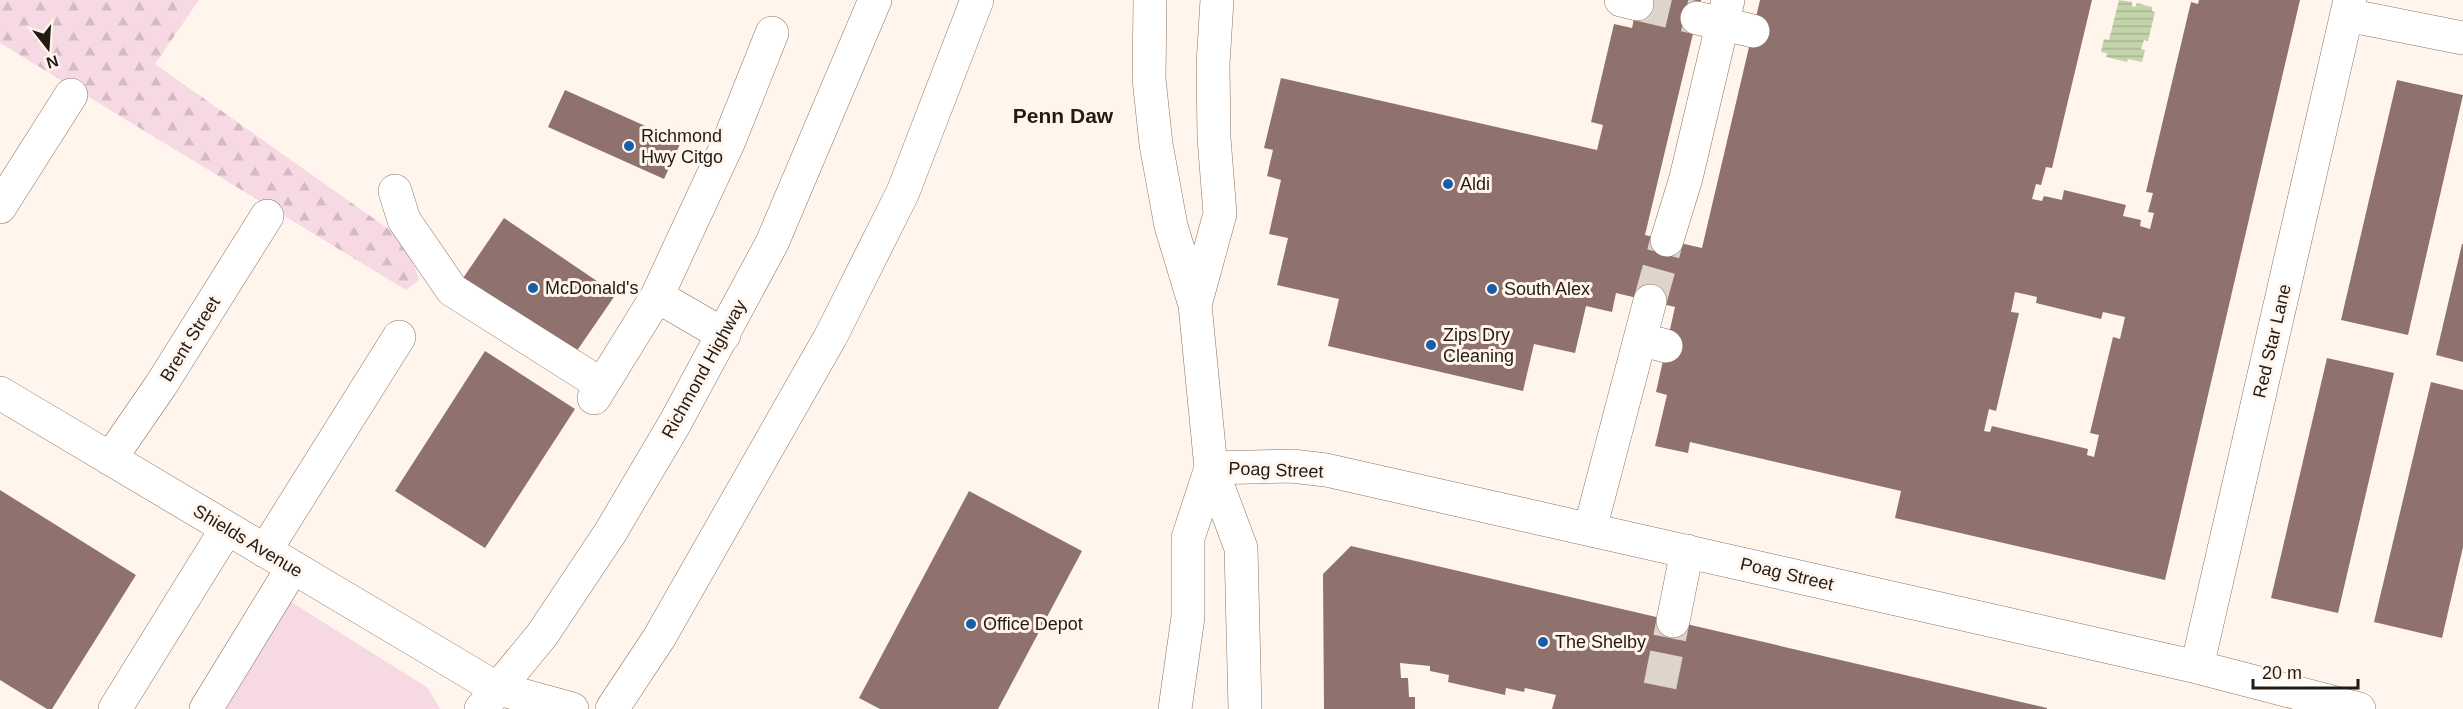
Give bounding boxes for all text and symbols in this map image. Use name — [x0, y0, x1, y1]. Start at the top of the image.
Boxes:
north arrow — [18, 18, 78, 78]
text: N — [44, 52, 60, 72]
district label: Penn Daw — [1013, 104, 1114, 127]
place label: Richmond Hwy Citgo — [641, 126, 723, 167]
marker: Richmond Hwy Citgo — [622, 139, 636, 153]
place label: Aldi — [1460, 174, 1490, 194]
marker: Aldi — [1441, 177, 1455, 191]
place label: McDonald's — [545, 278, 638, 298]
place label: South Alex — [1504, 279, 1590, 299]
marker: McDonald's — [526, 281, 540, 295]
marker: South Alex — [1485, 282, 1499, 296]
street label: Red Star Lane — [2249, 282, 2295, 400]
street label: Brent Street — [156, 293, 224, 385]
street label: Richmond Highway — [658, 296, 750, 442]
place label: Zips Dry Cleaning — [1443, 325, 1514, 366]
marker: Zips Dry Cleaning — [1424, 338, 1438, 352]
street label: Poag Street — [1228, 458, 1324, 482]
street label: Shields Avenue — [190, 501, 306, 581]
street label: Poag Street — [1738, 554, 1836, 594]
place label: Office Depot — [983, 614, 1083, 634]
marker: Office Depot — [964, 617, 978, 631]
place label: The Shelby — [1555, 632, 1646, 652]
marker: The Shelby — [1536, 635, 1550, 649]
scale bar — [2253, 652, 2358, 690]
text: 20 m — [2262, 663, 2302, 683]

